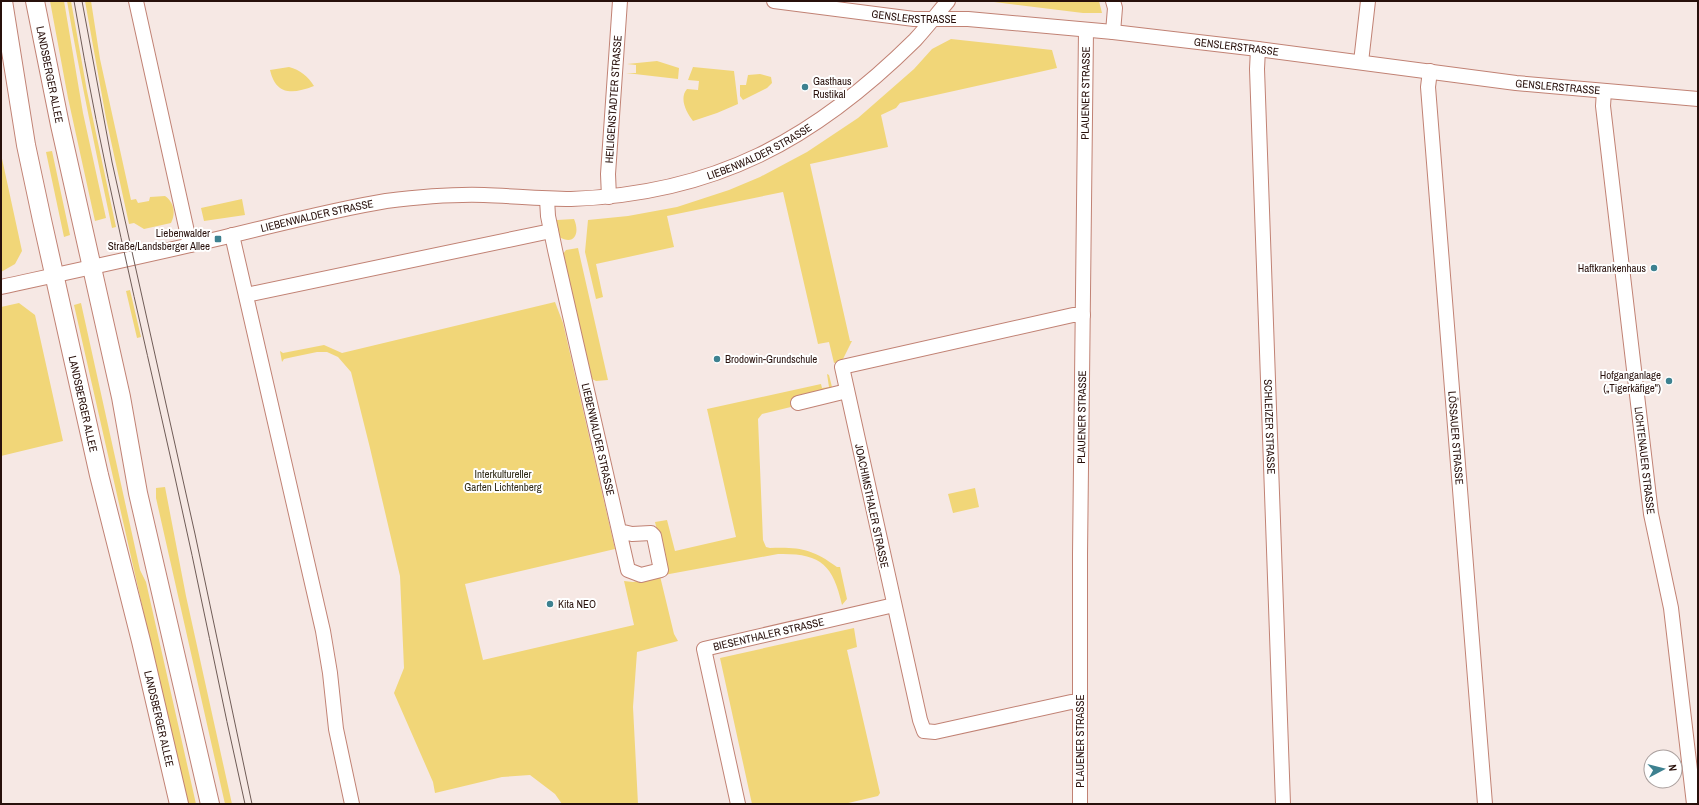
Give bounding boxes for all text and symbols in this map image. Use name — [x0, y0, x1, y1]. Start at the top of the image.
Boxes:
street label: GENSLERSTRASSE — [871, 7, 957, 26]
street label: LANDSBERGER ALLEE — [33, 25, 66, 124]
street label: HEILIGENSTADTER STRASSE — [602, 35, 625, 164]
street label: GENSLERSTRASSE — [1193, 35, 1280, 59]
street label: PLAUENER STRASSE — [1078, 46, 1093, 140]
place label: Gasthaus Rustikal — [813, 74, 852, 101]
street label: GENSLERSTRASSE — [1515, 76, 1601, 97]
marker: Gasthaus Rustikal — [800, 82, 810, 92]
street label: LIEBENWALDER STRASSE — [705, 120, 814, 183]
street label: LIEBENWALDER STRASSE — [259, 196, 375, 235]
place label: Liebenwalder Straße/Landsberger Allee — [108, 226, 210, 253]
marker: Liebenwalder Straße/Landsberger Allee — [213, 234, 223, 244]
place label: Haftkrankenhaus — [1578, 261, 1646, 275]
marker: Haftkrankenhaus — [1649, 263, 1659, 273]
place label: Brodowin-Grundschule — [725, 352, 817, 366]
street label: LANDSBERGER ALLEE — [66, 354, 101, 454]
marker: Brodowin-Grundschule — [712, 354, 722, 364]
place label: Hofganganlage („Tigerkäfige") — [1600, 368, 1661, 395]
street label: PLAUENER STRASSE — [1074, 370, 1089, 464]
marker: Hofganganlage („Tigerkäfige") — [1664, 376, 1674, 386]
street label: SCHLEIZER STRASSE — [1261, 379, 1278, 475]
street label: LIEBENWALDER STRASSE — [579, 382, 618, 497]
street label: LÖSSAUER STRASSE — [1445, 390, 1467, 485]
street label: LICHTENAUER STRASSE — [1631, 406, 1658, 515]
street label: JOACHIMSTHALER STRASSE — [852, 443, 892, 569]
park label: Interkultureller Garten Lichtenberg — [464, 467, 542, 494]
place label: Kita NEO — [558, 597, 596, 611]
marker: Kita NEO — [545, 599, 555, 609]
street label: BIESENTHALER STRASSE — [712, 614, 825, 654]
street label: LANDSBERGER ALLEE — [141, 669, 177, 768]
street label: PLAUENER STRASSE — [1073, 694, 1087, 788]
north arrow — [1643, 749, 1683, 789]
text: N — [1666, 764, 1680, 772]

